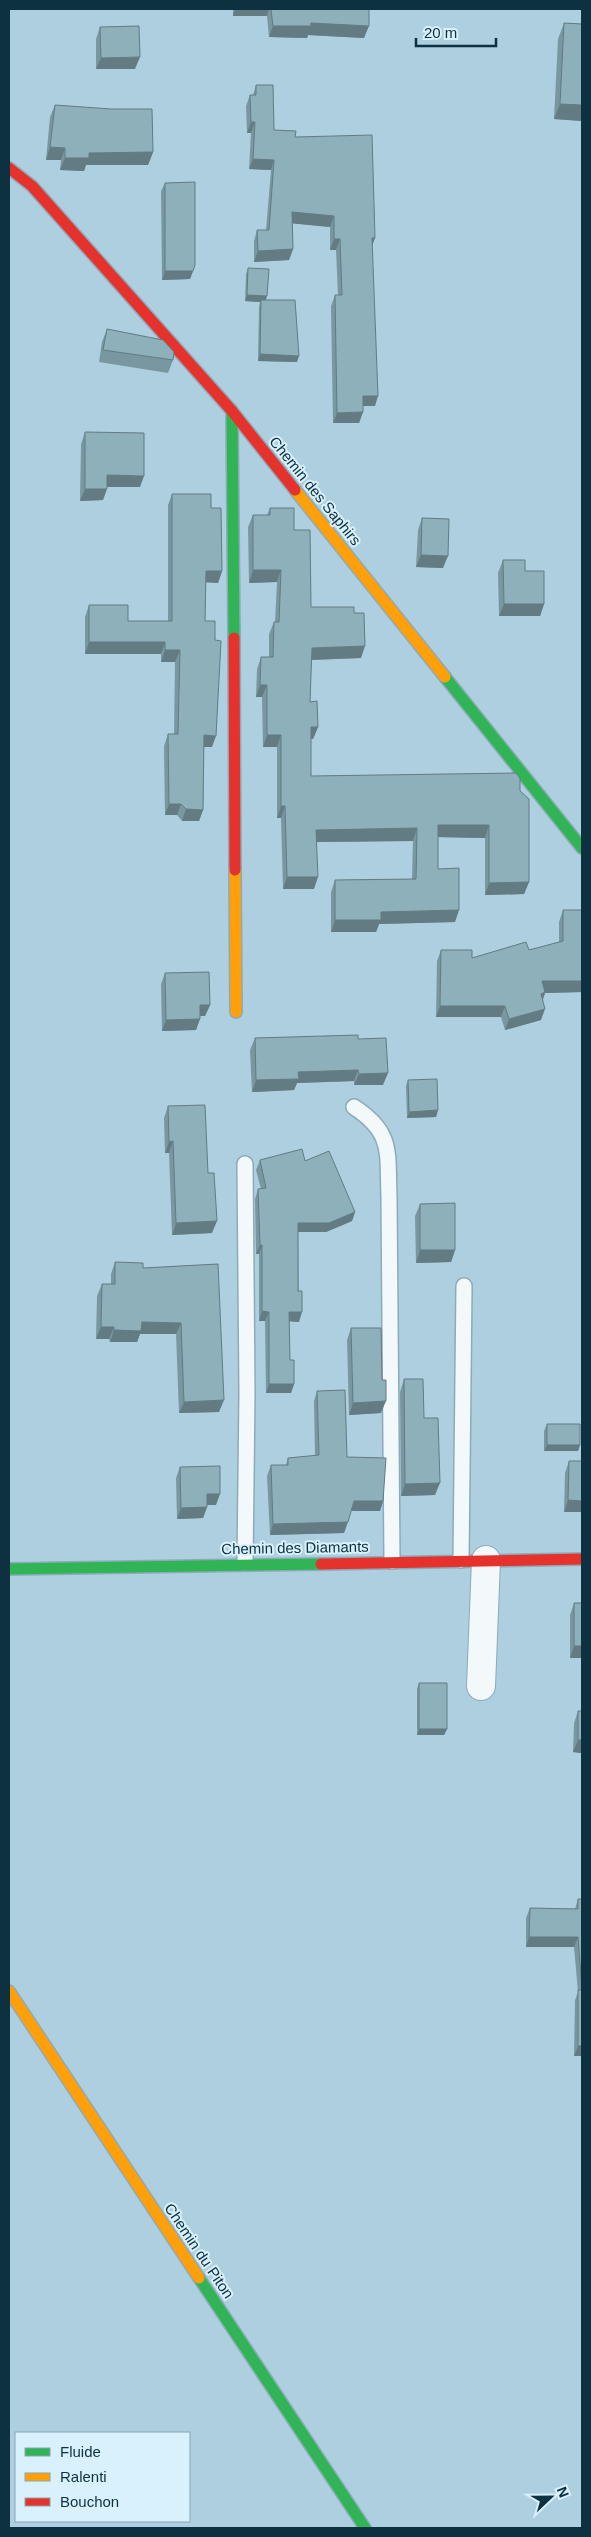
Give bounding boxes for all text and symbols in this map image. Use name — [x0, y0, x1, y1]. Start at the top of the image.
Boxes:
scale bar — [416, 15, 496, 47]
text: 20 m — [424, 24, 457, 41]
street label: Chemin des Saphirs — [266, 433, 364, 549]
street label: Chemin des Diamants — [221, 1538, 369, 1557]
street label: Chemin du Piton — [161, 2200, 237, 2301]
legend — [15, 2432, 190, 2522]
text: Fluide — [60, 2443, 101, 2460]
text: Ralenti — [60, 2468, 107, 2485]
north arrow — [526, 2472, 576, 2522]
text: N — [554, 2484, 572, 2500]
text: Bouchon — [60, 2493, 119, 2510]

